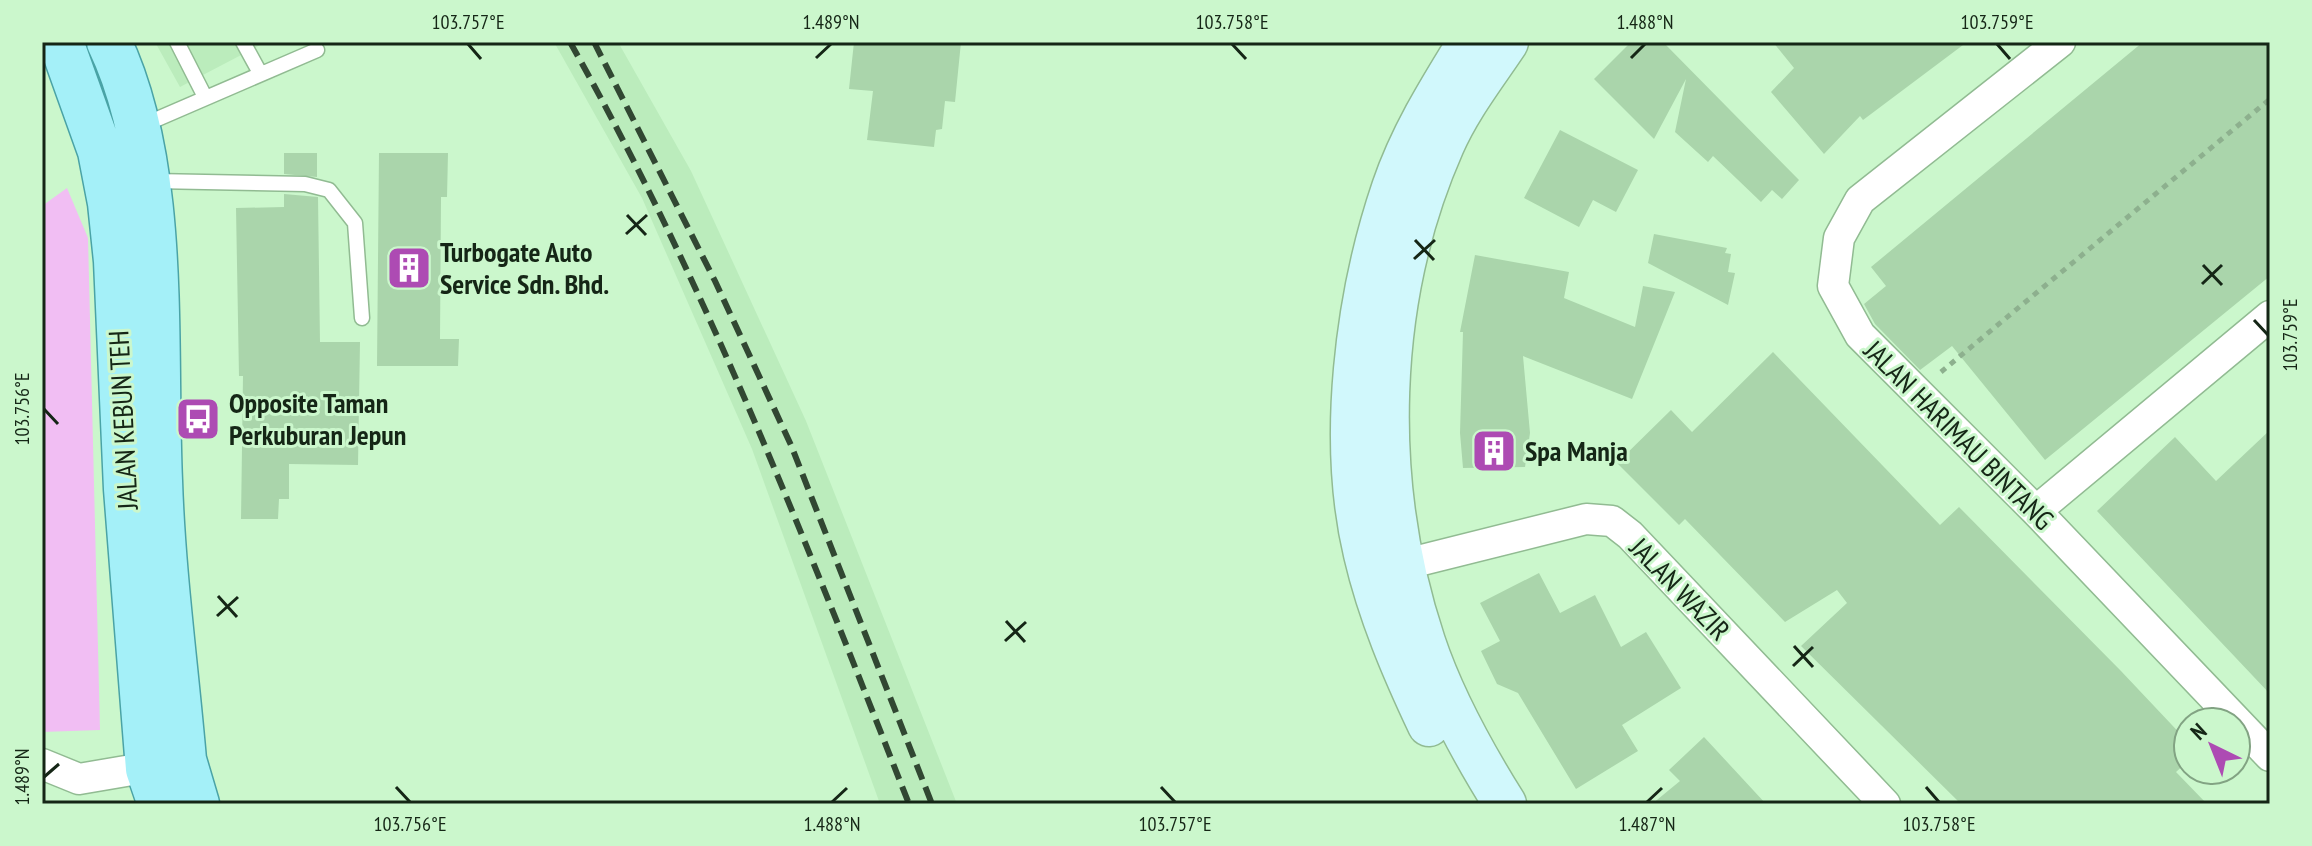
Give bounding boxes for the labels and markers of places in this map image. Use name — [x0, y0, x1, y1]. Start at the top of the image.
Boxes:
place label: Turbogate Auto Service Sdn. Bhd. — [440, 233, 609, 302]
building icon: Turbogate Auto Service Sdn. Bhd. — [385, 244, 433, 292]
place label: Opposite Taman Perkuburan Jepun — [229, 384, 406, 453]
bus stop icon: Opposite Taman Perkuburan Jepun — [174, 395, 222, 443]
building icon: Spa Manja — [1470, 427, 1518, 475]
place label: Spa Manja — [1525, 432, 1628, 469]

